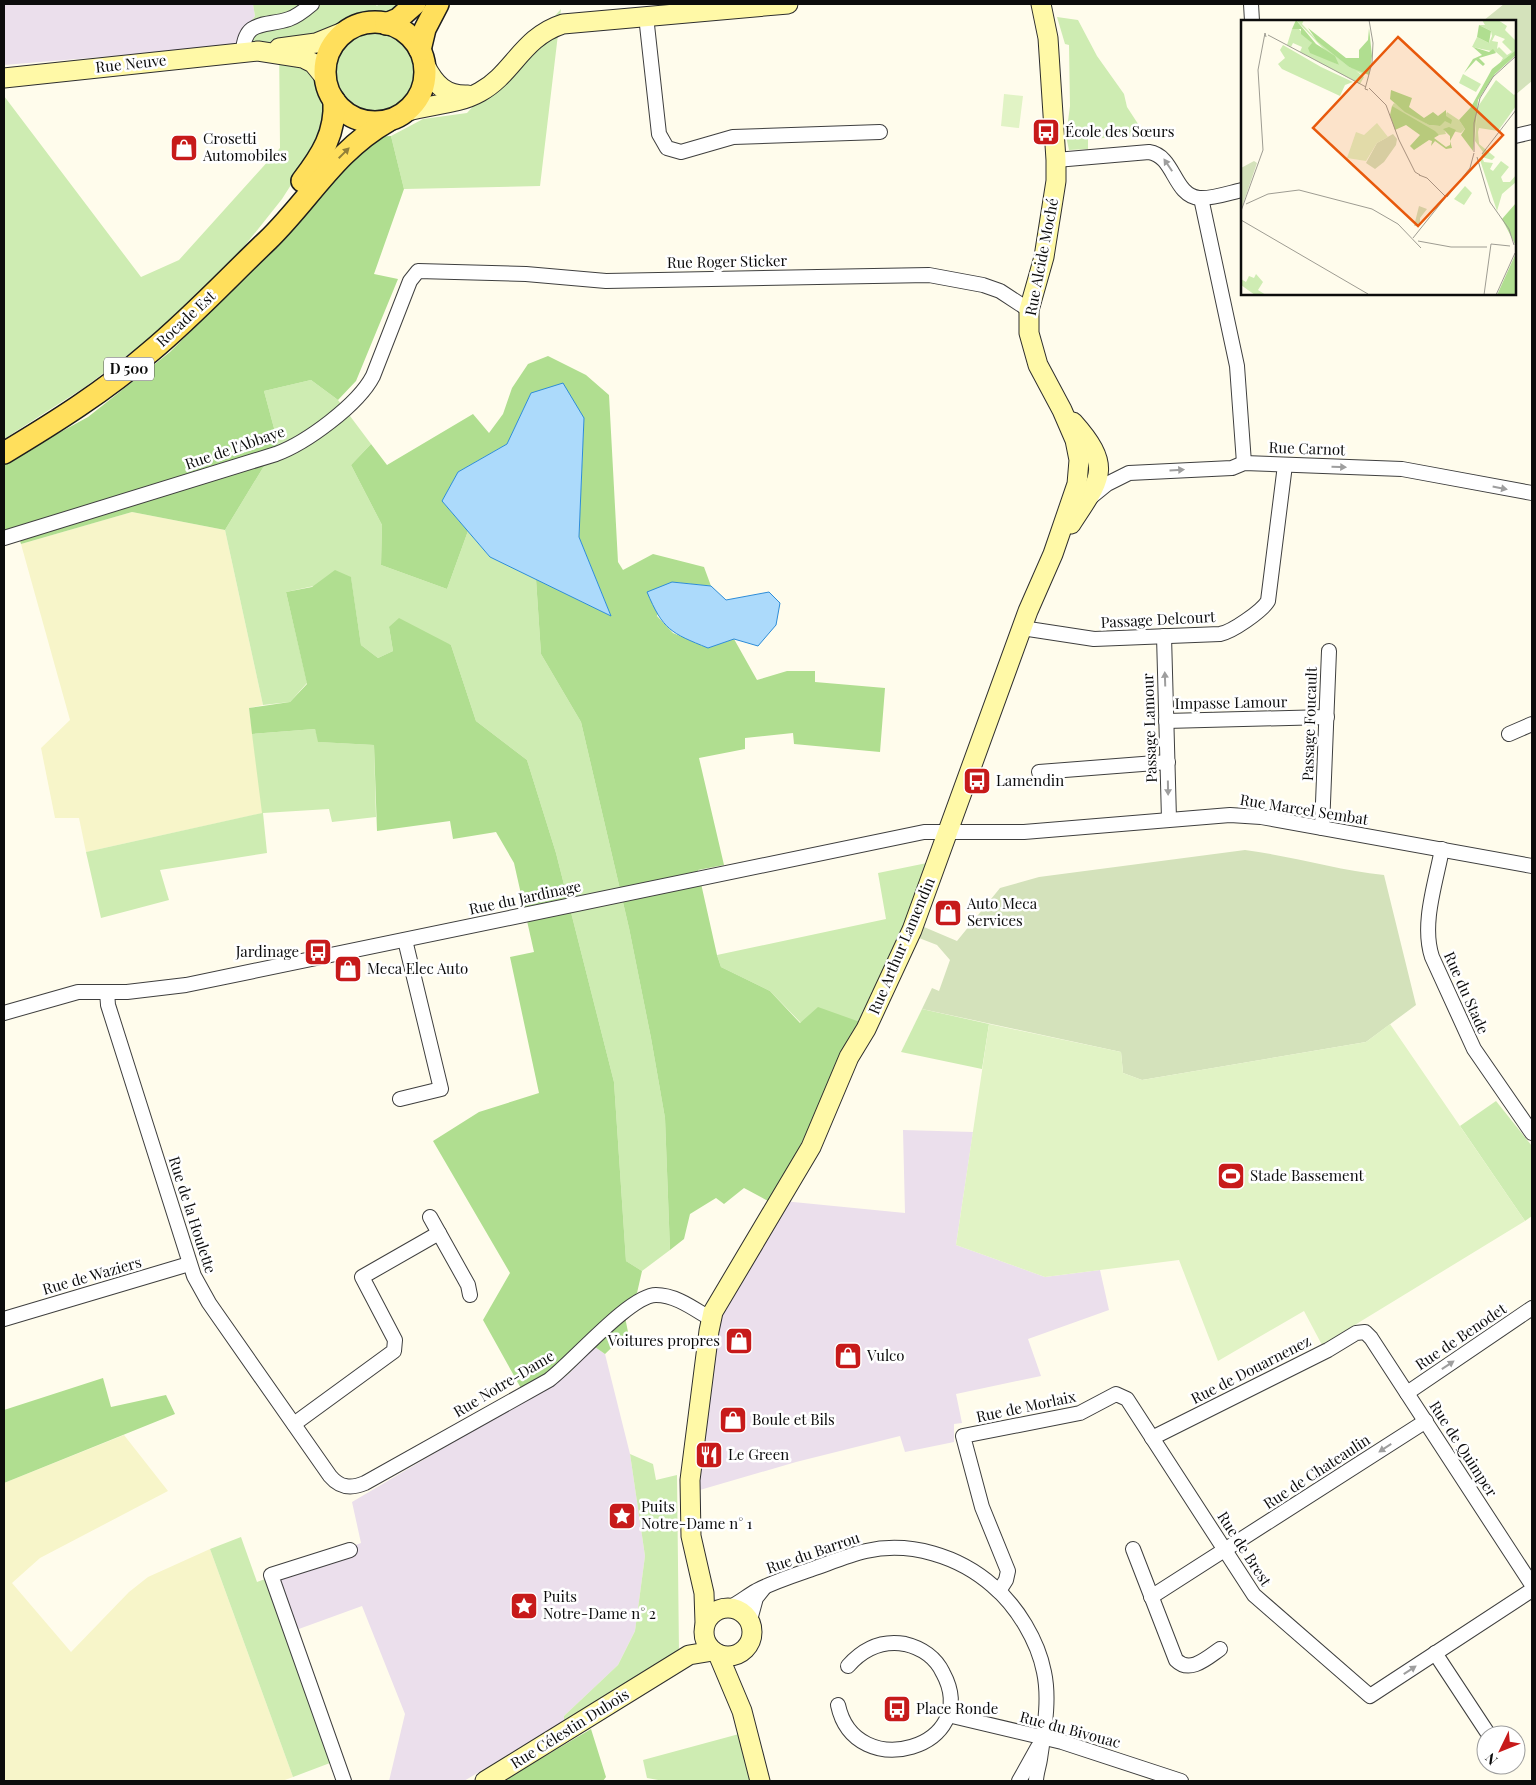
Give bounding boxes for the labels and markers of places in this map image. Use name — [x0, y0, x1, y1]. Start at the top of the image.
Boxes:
bus stop icon: École des Sœurs — [1031, 117, 1061, 147]
place label: École des Sœurs — [1065, 121, 1174, 141]
place label: Crosetti Automobiles — [202, 128, 287, 165]
shop icon: Crosetti Automobiles — [169, 133, 199, 163]
bus stop icon: Lamendin — [962, 766, 992, 796]
place label: Lamendin — [996, 770, 1064, 790]
place label: Auto Meca Services — [966, 893, 1038, 930]
shop icon: Auto Meca Services — [933, 898, 963, 928]
bus stop icon: Jardinage — [303, 937, 333, 967]
place label: Jardinage — [235, 941, 299, 961]
shop icon: Meca Elec Auto — [333, 954, 363, 984]
place label: Meca Elec Auto — [367, 958, 468, 978]
sports icon: Stade Bassement — [1216, 1161, 1246, 1191]
place label: Stade Bassement — [1250, 1165, 1365, 1185]
shop icon: Voitures propres — [724, 1326, 754, 1356]
place label: Voitures propres — [607, 1330, 720, 1350]
shop icon: Vulco — [833, 1341, 863, 1371]
place label: Vulco — [866, 1345, 905, 1365]
shop icon: Boule et Bils — [718, 1405, 748, 1435]
place label: Boule et Bils — [752, 1409, 835, 1429]
restaurant icon: Le Green — [694, 1440, 724, 1470]
place label: Le Green — [728, 1444, 789, 1464]
place label: Puits Notre-Dame n° 1 — [641, 1496, 753, 1533]
place icon: Puits Notre-Dame n° 1 — [607, 1501, 637, 1531]
place label: Puits Notre-Dame n° 2 — [543, 1586, 656, 1623]
place icon: Puits Notre-Dame n° 2 — [509, 1591, 539, 1621]
bus stop icon: Place Ronde — [882, 1694, 912, 1724]
place label: Place Ronde — [916, 1698, 998, 1718]

